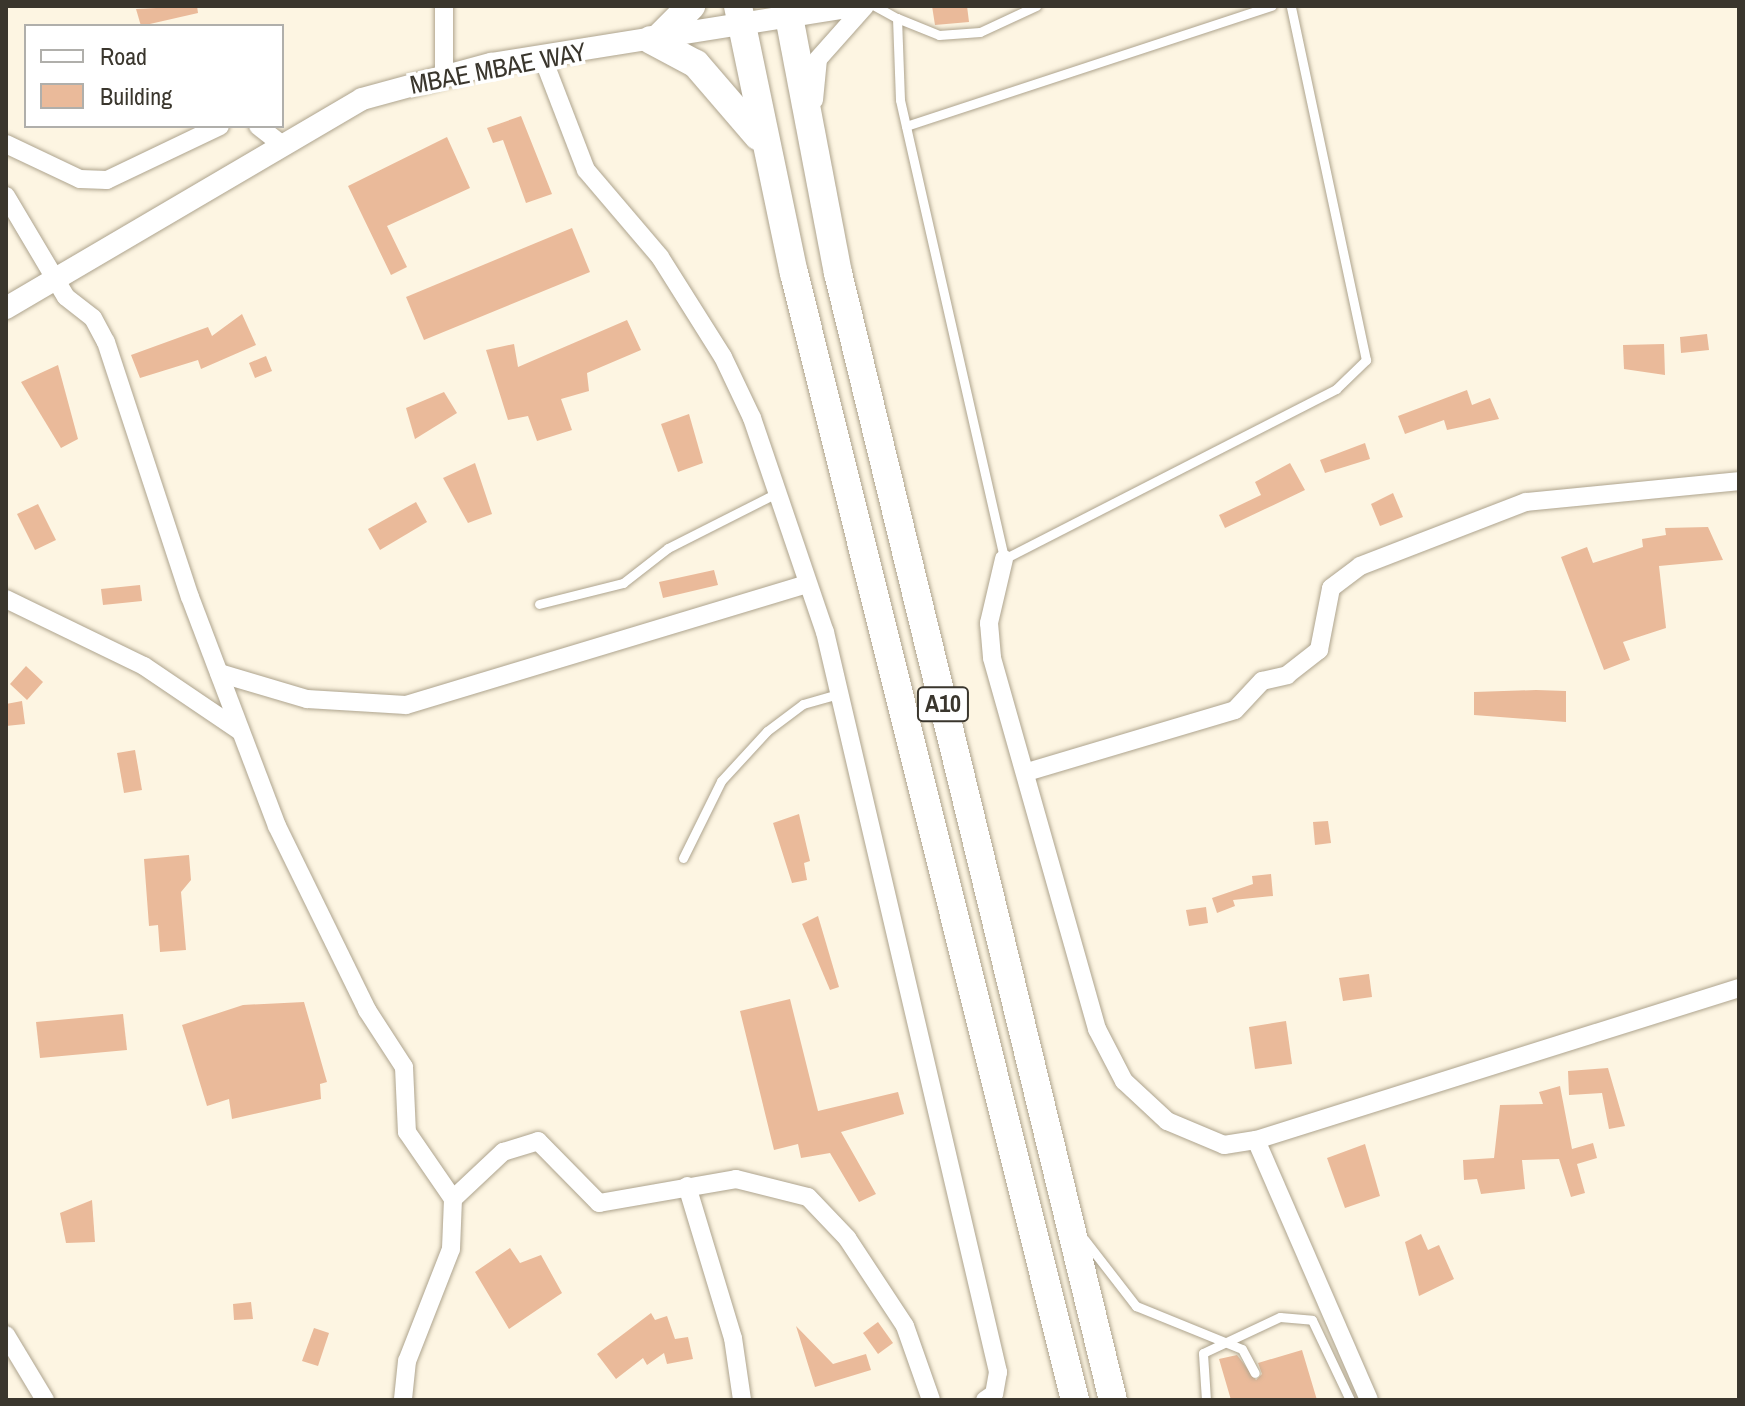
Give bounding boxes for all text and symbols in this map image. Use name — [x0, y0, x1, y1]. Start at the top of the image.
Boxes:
legend — [24, 24, 284, 128]
street label: MBAE MBAE WAY — [407, 36, 589, 100]
text: Road — [100, 40, 147, 72]
text: Building — [100, 80, 172, 112]
road number: A10 — [915, 684, 971, 724]

